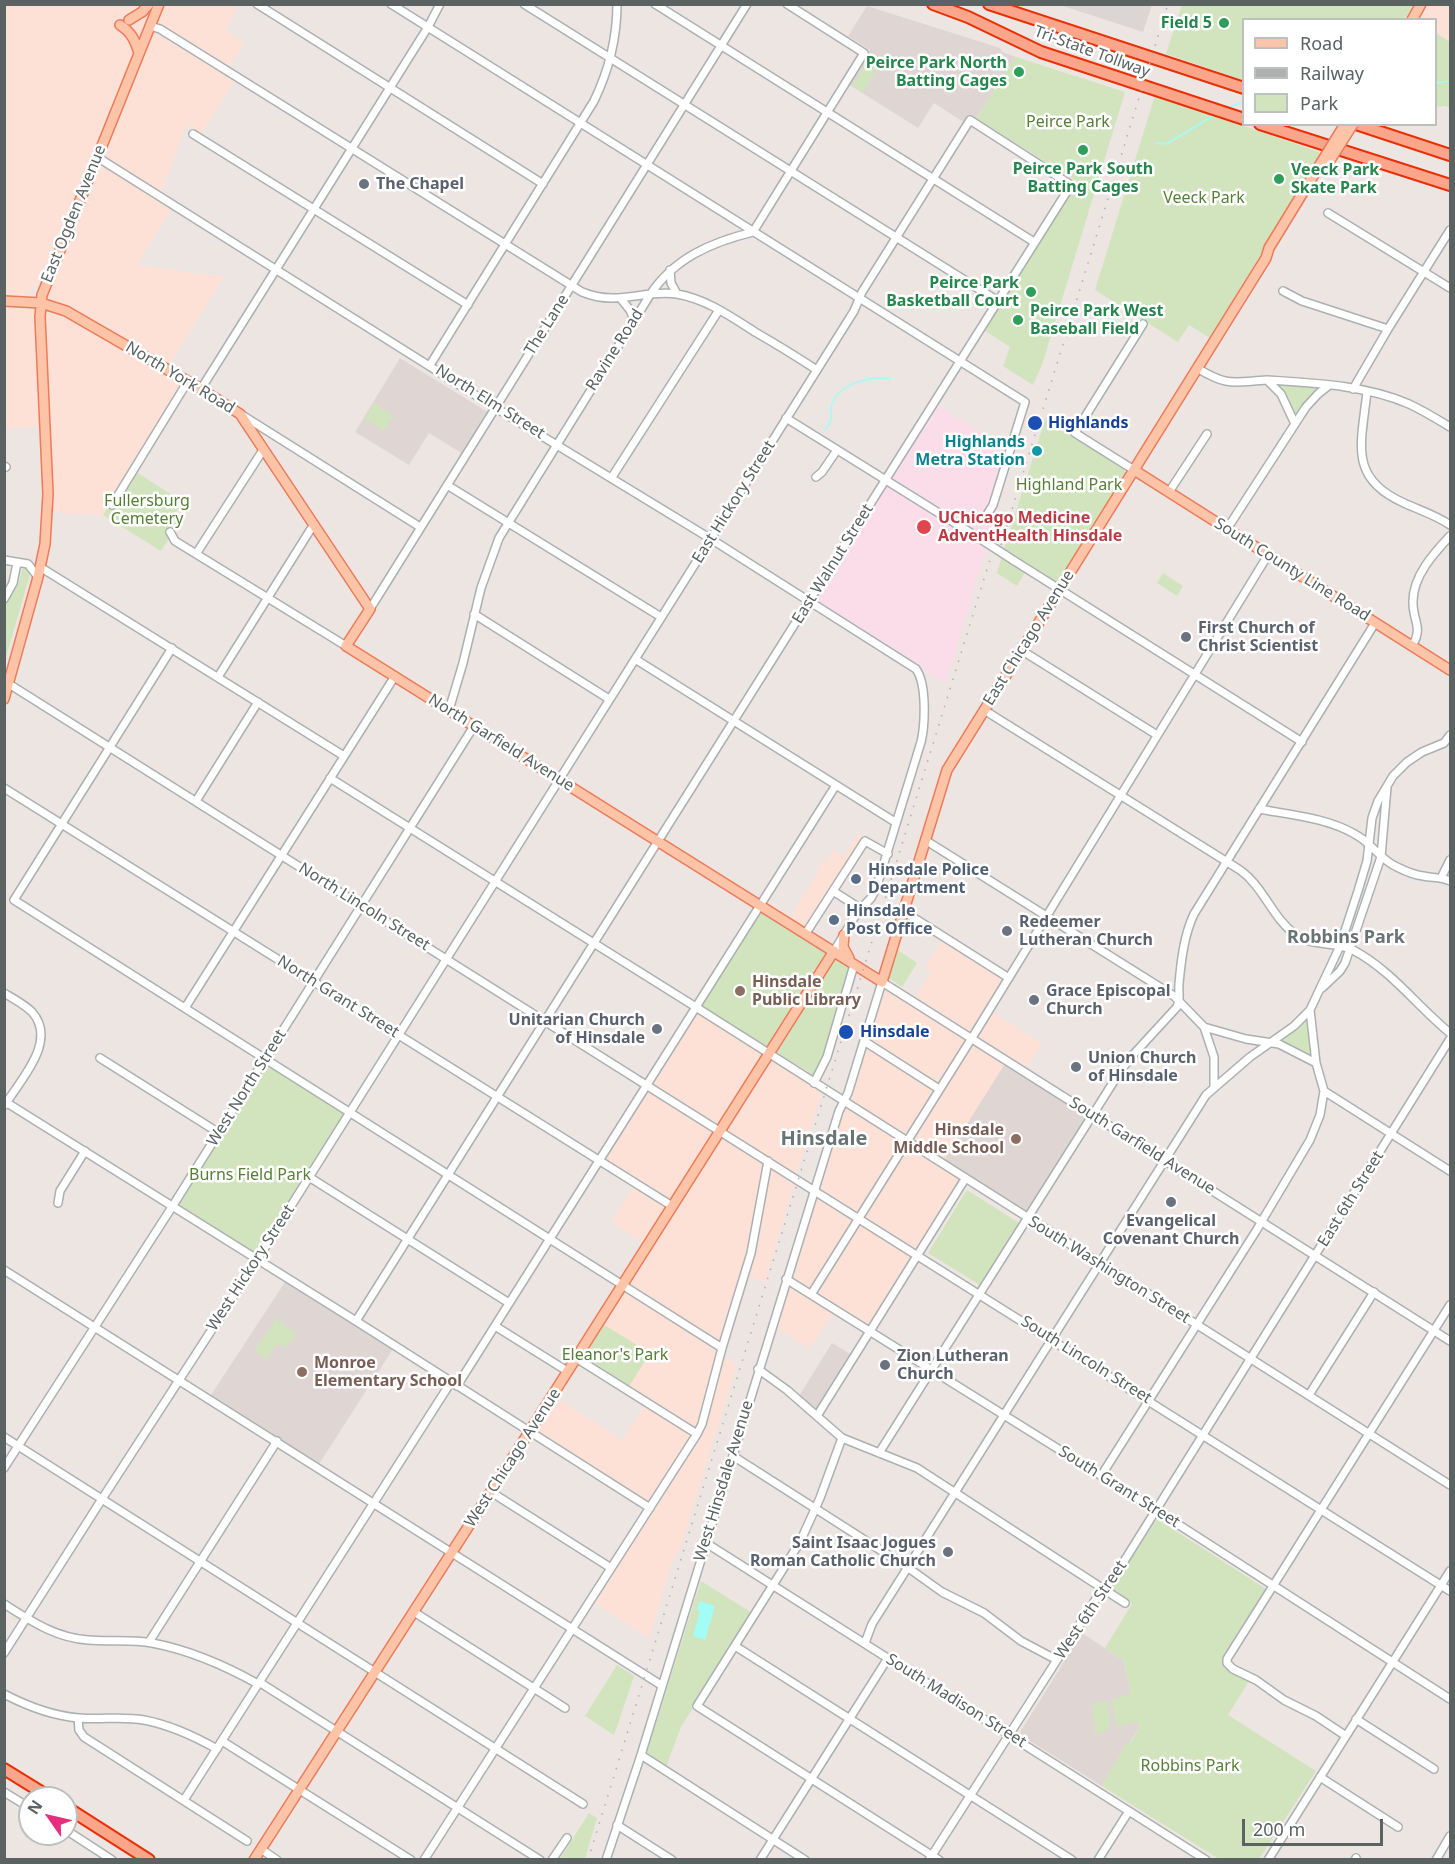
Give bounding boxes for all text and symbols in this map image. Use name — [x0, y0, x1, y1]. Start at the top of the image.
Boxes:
place label: Field 5 — [1161, 13, 1212, 33]
marker: Field 5 — [1217, 16, 1231, 30]
legend — [1242, 18, 1437, 126]
street label: Tri-State Tollway — [1031, 22, 1153, 82]
text: Road — [1300, 31, 1343, 55]
place label: Peirce Park North Batting Cages — [866, 53, 1007, 91]
text: Railway — [1300, 61, 1364, 85]
marker: Peirce Park North Batting Cages — [1012, 65, 1026, 79]
text: Park — [1300, 91, 1338, 115]
park label: Peirce Park — [1026, 112, 1110, 132]
street label: East Ogden Avenue — [38, 142, 110, 286]
marker: Peirce Park South Batting Cages — [1076, 143, 1090, 157]
place label: Peirce Park South Batting Cages — [1013, 159, 1153, 197]
place label: Veeck Park Skate Park — [1291, 160, 1379, 198]
marker: Veeck Park Skate Park — [1272, 172, 1286, 186]
place label: The Chapel — [376, 174, 464, 194]
marker: The Chapel — [357, 177, 371, 191]
park label: Veeck Park — [1163, 188, 1245, 208]
place label: Peirce Park Basketball Court — [886, 273, 1019, 311]
marker: Peirce Park Basketball Court — [1024, 285, 1038, 299]
street label: The Lane — [521, 291, 573, 359]
place label: Peirce Park West Baseball Field — [1030, 301, 1164, 339]
street label: Ravine Road — [582, 306, 648, 394]
marker: Peirce Park West Baseball Field — [1011, 313, 1025, 327]
street label: North York Road — [122, 338, 238, 418]
street label: North Elm Street — [432, 361, 548, 443]
place label: Highlands — [1048, 413, 1128, 433]
marker: Highlands — [1026, 414, 1044, 432]
place label: Highlands Metra Station — [915, 432, 1025, 470]
street label: East Hickory Street — [689, 437, 779, 567]
marker: Highlands Metra Station — [1030, 444, 1044, 458]
park label: Highland Park — [1016, 475, 1122, 495]
park label: Fullersburg Cemetery — [104, 491, 190, 529]
street label: East Walnut Street — [788, 501, 878, 627]
place label: UChicago Medicine AdventHealth Hinsdale — [938, 508, 1122, 546]
street label: South County Line Road — [1211, 514, 1373, 626]
marker: UChicago Medicine AdventHealth Hinsdale — [915, 518, 933, 536]
street label: East Chicago Avenue — [979, 567, 1079, 709]
place label: First Church of Christ Scientist — [1198, 618, 1318, 656]
marker: First Church of Christ Scientist — [1179, 630, 1193, 644]
street label: North Garfield Avenue — [424, 690, 578, 796]
street label: North Lincoln Street — [295, 859, 433, 955]
place label: Hinsdale Police Department — [868, 860, 989, 898]
marker: Hinsdale Police Department — [849, 872, 863, 886]
place label: Hinsdale Post Office — [846, 901, 933, 939]
place label: Redeemer Lutheran Church — [1019, 912, 1153, 950]
marker: Hinsdale Post Office — [827, 913, 841, 927]
marker: Redeemer Lutheran Church — [1000, 924, 1014, 938]
district label: Robbins Park — [1287, 927, 1405, 949]
street label: North Grant Street — [274, 952, 402, 1042]
place label: Hinsdale Public Library — [752, 972, 861, 1010]
place label: Grace Episcopal Church — [1046, 981, 1171, 1019]
marker: Hinsdale Public Library — [733, 984, 747, 998]
marker: Grace Episcopal Church — [1027, 993, 1041, 1007]
place label: Unitarian Church of Hinsdale — [509, 1010, 645, 1048]
marker: Unitarian Church of Hinsdale — [650, 1022, 664, 1036]
place label: Hinsdale — [860, 1022, 929, 1042]
marker: Hinsdale — [837, 1023, 855, 1041]
street label: West North Street — [203, 1026, 291, 1150]
place label: Union Church of Hinsdale — [1088, 1048, 1196, 1086]
marker: Union Church of Hinsdale — [1069, 1060, 1083, 1074]
street label: South Garfield Avenue — [1066, 1093, 1218, 1199]
place label: Hinsdale Middle School — [893, 1120, 1004, 1158]
district label: Hinsdale — [781, 1127, 867, 1151]
marker: Hinsdale Middle School — [1009, 1132, 1023, 1146]
street label: East 6th Street — [1314, 1148, 1388, 1250]
park label: Burns Field Park — [189, 1165, 311, 1185]
marker: Evangelical Covenant Church — [1164, 1195, 1178, 1209]
street label: West Hickory Street — [203, 1201, 299, 1335]
place label: Evangelical Covenant Church — [1103, 1211, 1239, 1249]
street label: South Washington Street — [1024, 1212, 1194, 1328]
street label: South Lincoln Street — [1017, 1312, 1155, 1408]
park label: Eleanor's Park — [562, 1345, 668, 1365]
place label: Zion Lutheran Church — [897, 1346, 1009, 1384]
place label: Monroe Elementary School — [314, 1353, 462, 1391]
marker: Zion Lutheran Church — [878, 1358, 892, 1372]
marker: Monroe Elementary School — [295, 1365, 309, 1379]
street label: West Chicago Avenue — [461, 1385, 565, 1531]
street label: West Hinsdale Avenue — [690, 1398, 758, 1564]
street label: South Grant Street — [1055, 1442, 1183, 1532]
place label: Saint Isaac Jogues Roman Catholic Church — [750, 1533, 936, 1571]
marker: Saint Isaac Jogues Roman Catholic Church — [941, 1545, 955, 1559]
street label: West 6th Street — [1051, 1557, 1131, 1663]
street label: South Madison Street — [882, 1650, 1030, 1752]
park label: Robbins Park — [1141, 1756, 1239, 1776]
north arrow — [18, 1786, 78, 1846]
text: N — [22, 1796, 47, 1819]
scale bar — [1245, 1807, 1386, 1845]
text: 200 m — [1253, 1817, 1305, 1841]

